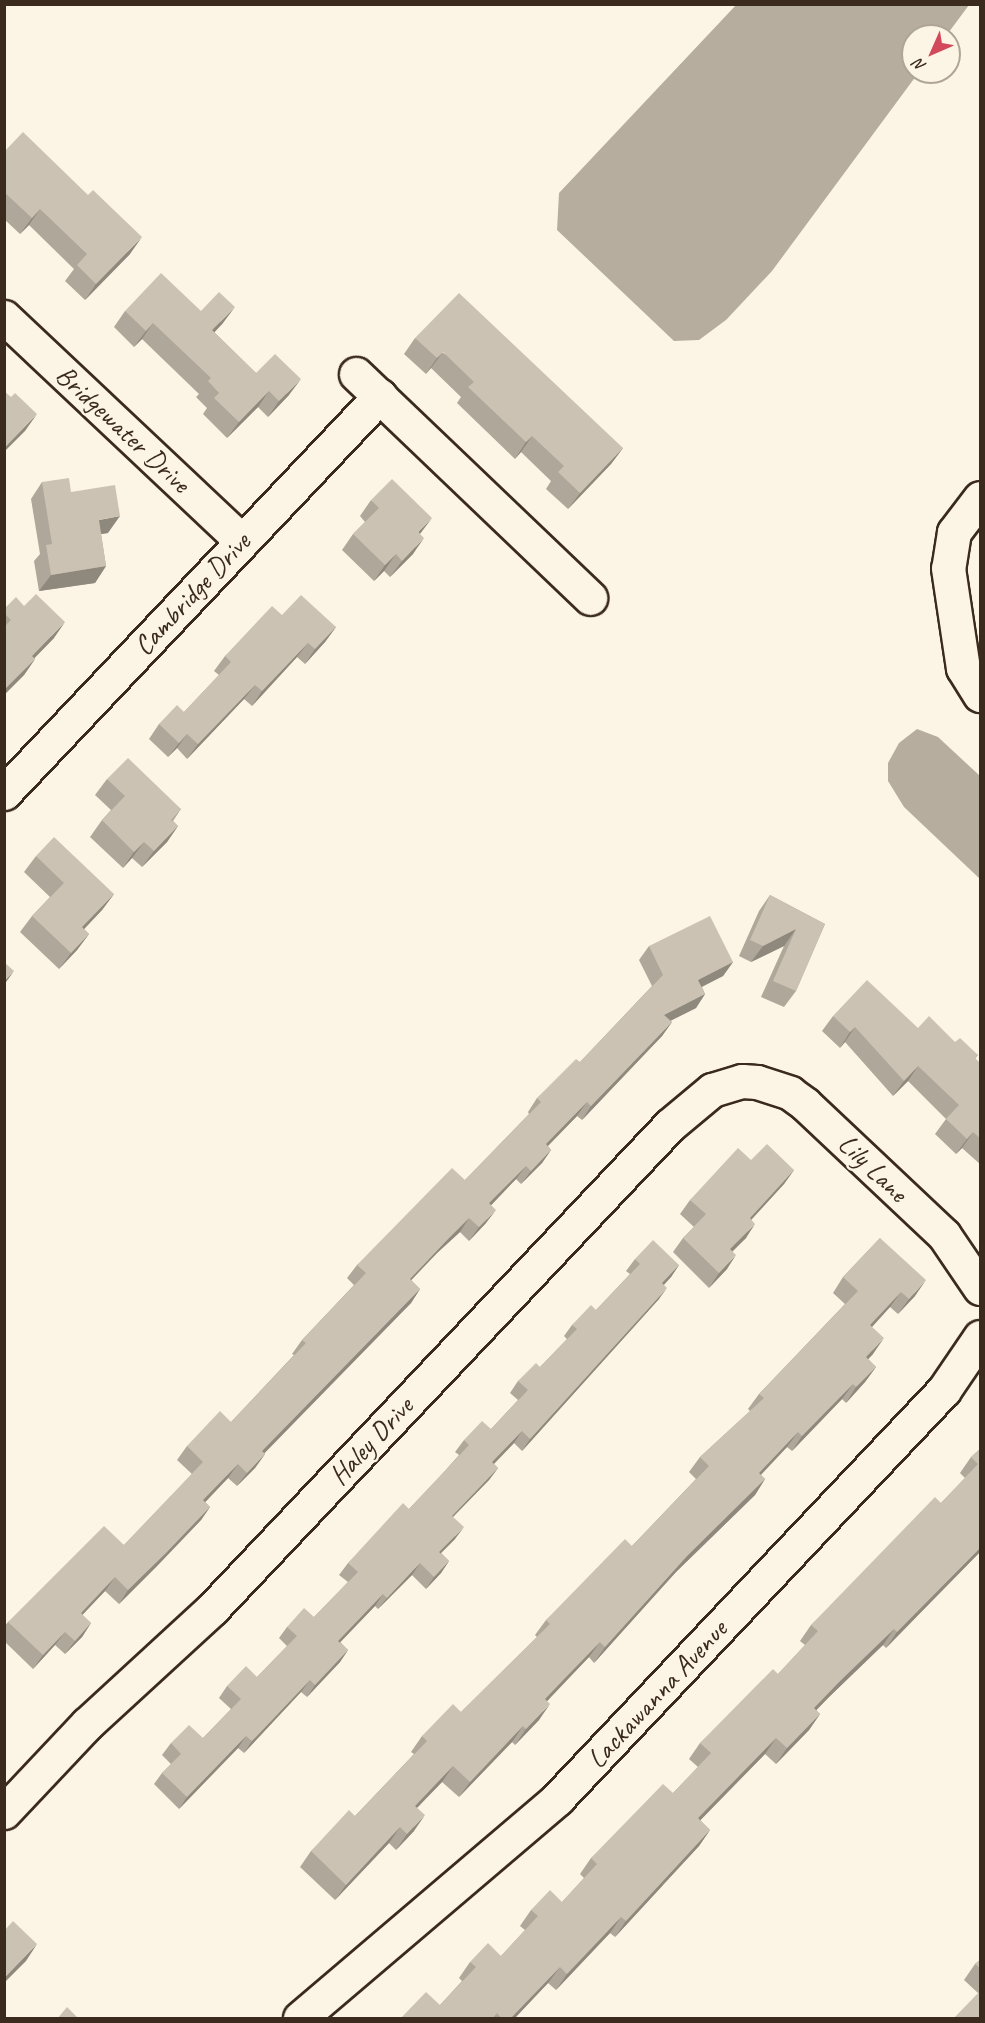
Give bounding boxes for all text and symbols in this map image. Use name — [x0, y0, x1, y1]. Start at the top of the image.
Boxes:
north arrow — [901, 24, 961, 84]
text: N — [909, 55, 930, 76]
street label: Bridgewater Drive — [49, 358, 197, 500]
street label: Cambridge Drive — [127, 526, 257, 662]
street label: Lily Lane — [831, 1127, 915, 1209]
street label: Haley Drive — [322, 1390, 420, 1492]
street label: Lackawanna Avenue — [580, 1613, 734, 1775]

